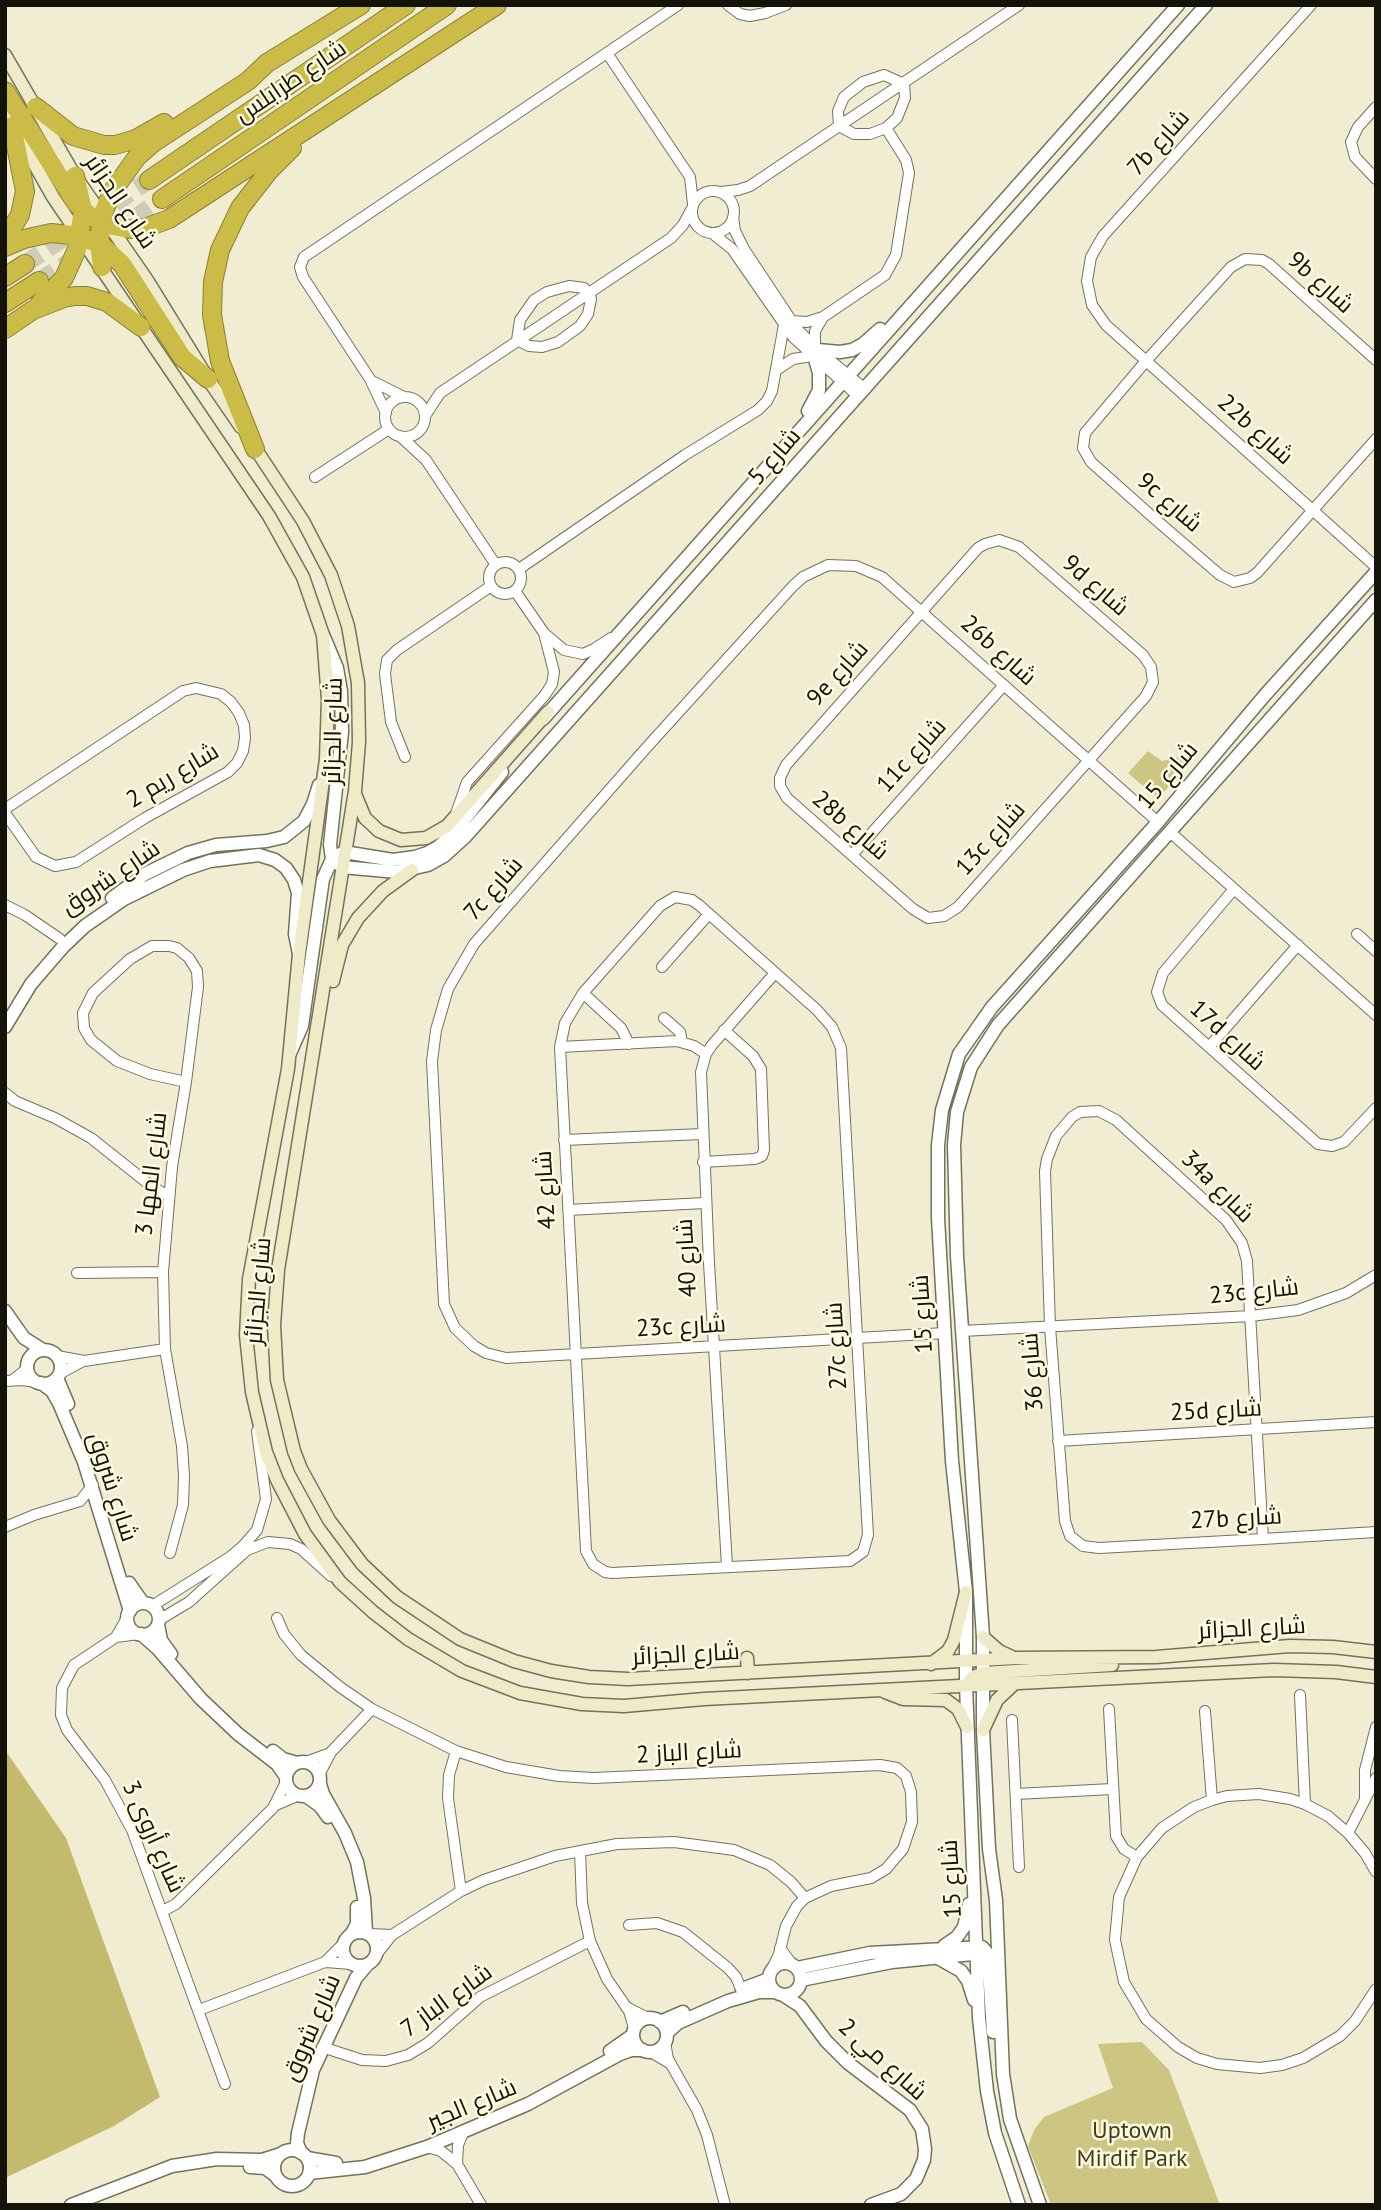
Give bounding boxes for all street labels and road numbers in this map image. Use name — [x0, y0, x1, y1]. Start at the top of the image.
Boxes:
street label: شارع طرابلس — [230, 34, 352, 130]
street label: 7b شارع — [1122, 104, 1196, 182]
street label: شارع الجزائر — [78, 149, 162, 255]
street label: 9b شارع — [1281, 246, 1359, 320]
street label: 22b شارع — [1211, 389, 1299, 471]
street label: شارع 5 — [742, 423, 808, 491]
street label: 9c شارع — [1131, 467, 1207, 539]
street label: 9d شارع — [1056, 549, 1134, 623]
street label: 26b شارع — [954, 610, 1042, 692]
street label: 9e شارع — [801, 635, 875, 713]
street label: شارع الجزائر — [319, 677, 349, 785]
street label: 11c شارع — [871, 713, 953, 799]
street label: شارع 15 — [1132, 736, 1204, 816]
street label: شارع ريم 2 — [122, 737, 224, 815]
street label: 28b شارع — [806, 785, 894, 867]
street label: 13c شارع — [950, 796, 1032, 882]
street label: شارع شروق — [56, 834, 166, 922]
street label: 7c شارع — [459, 851, 529, 927]
street label: 17d شارع — [1183, 995, 1271, 1077]
street label: شارع المها 3 — [130, 1110, 174, 1238]
street label: 34a شارع — [1175, 1145, 1259, 1229]
street label: شارع 42 — [530, 1150, 562, 1230]
street label: شارع 40 — [671, 1218, 703, 1298]
street label: شارع الجزائر — [240, 1236, 278, 1346]
street label: 23c شارع — [1208, 1273, 1300, 1311]
street label: شارع 15 — [907, 1274, 939, 1354]
street label: 27c شارع — [820, 1301, 854, 1391]
street label: 23c شارع — [635, 1310, 727, 1344]
street label: شارع 36 — [1016, 1332, 1050, 1412]
street label: 25d شارع — [1169, 1394, 1263, 1428]
street label: شارع شروق — [81, 1429, 143, 1545]
street label: 27b شارع — [1189, 1502, 1283, 1536]
street label: شارع الجزائر — [1197, 1612, 1307, 1646]
street label: شارع الجزائر — [631, 1638, 741, 1672]
street label: شارع الباز 2 — [635, 1736, 743, 1770]
street label: شارع أروى 3 — [115, 1776, 191, 1898]
street label: شارع 15 — [936, 1839, 968, 1919]
street label: شارع الباز 7 — [396, 1958, 498, 2044]
street label: شارع شروق — [277, 1970, 347, 2086]
street label: شارع مي 2 — [832, 2013, 932, 2107]
street label: شارع الجير — [423, 2073, 521, 2137]

